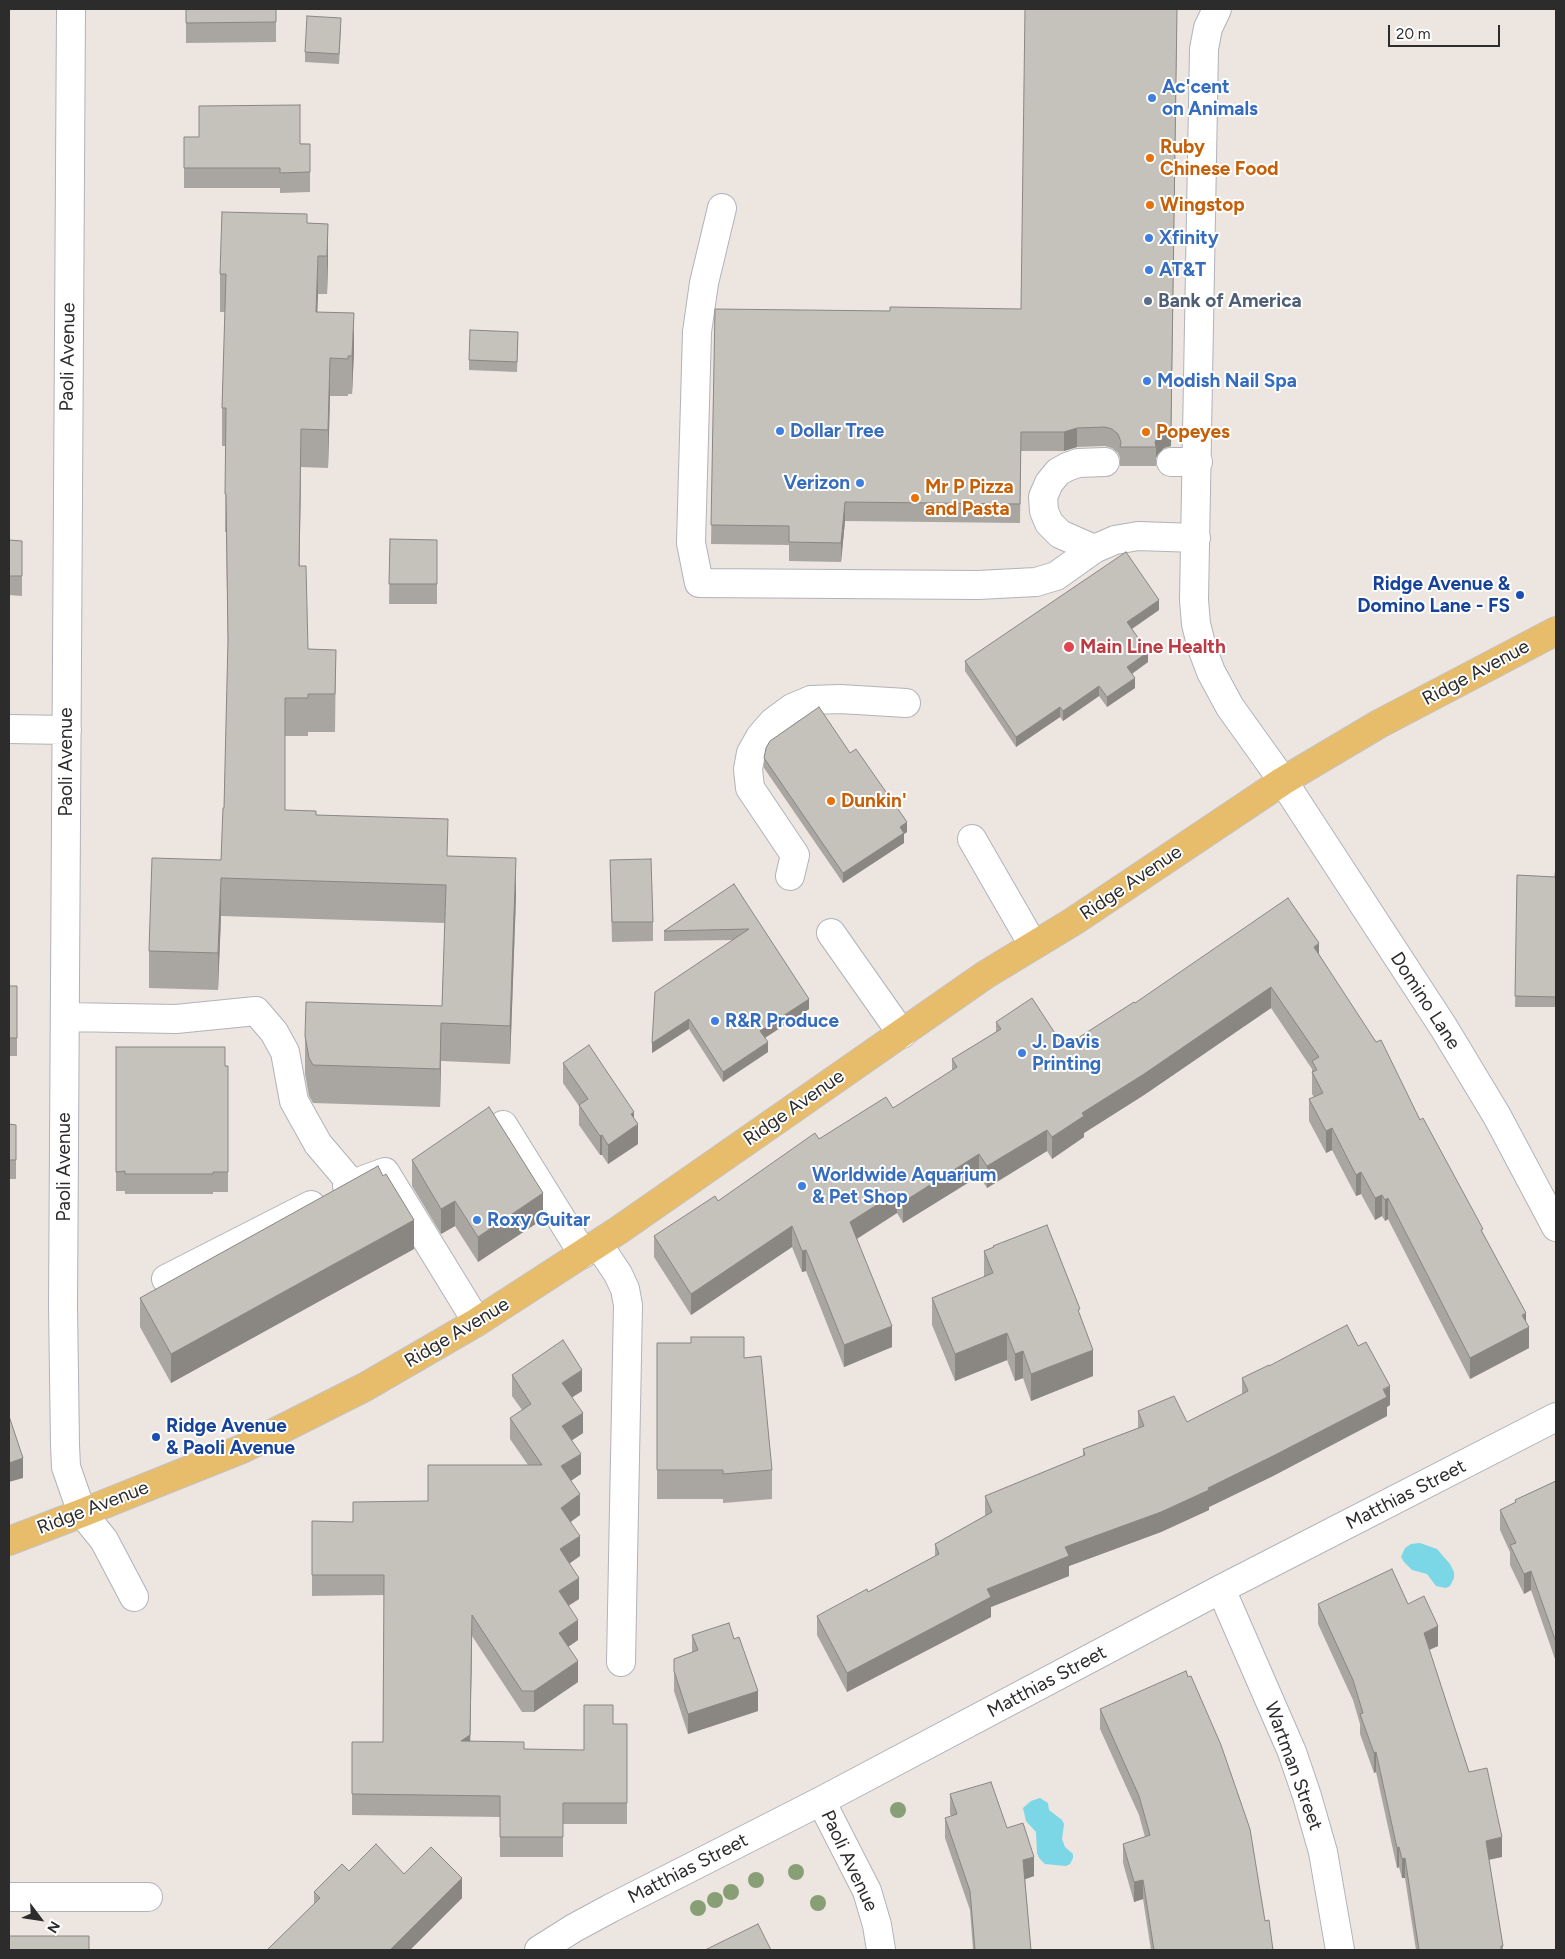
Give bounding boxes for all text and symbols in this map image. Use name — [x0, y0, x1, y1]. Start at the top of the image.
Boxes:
scale bar — [1390, 15, 1502, 47]
text: 20 m — [1396, 25, 1430, 43]
place label: Ac'cent on Animals — [1162, 76, 1258, 120]
marker: Ac'cent on Animals — [1146, 92, 1158, 104]
place label: Ruby Chinese Food — [1160, 136, 1279, 180]
marker: Ruby Chinese Food — [1144, 152, 1156, 164]
place label: Wingstop — [1160, 194, 1245, 216]
marker: Wingstop — [1144, 199, 1156, 211]
place label: Xfinity — [1159, 227, 1219, 249]
marker: Xfinity — [1143, 232, 1155, 244]
place label: AT&T — [1159, 259, 1206, 281]
marker: AT&T — [1143, 264, 1155, 276]
place label: Bank of America — [1158, 290, 1302, 312]
marker: Bank of America — [1142, 295, 1154, 307]
street label: Paoli Avenue — [56, 302, 80, 412]
place label: Modish Nail Spa — [1157, 370, 1297, 392]
marker: Modish Nail Spa — [1141, 375, 1153, 387]
place label: Dollar Tree — [790, 420, 884, 442]
place label: Popeyes — [1156, 421, 1230, 443]
marker: Dollar Tree — [774, 425, 786, 437]
marker: Popeyes — [1140, 426, 1152, 438]
place label: Verizon — [783, 472, 850, 494]
place label: Mr P Pizza and Pasta — [925, 476, 1014, 520]
marker: Verizon — [854, 477, 866, 489]
marker: Mr P Pizza and Pasta — [909, 492, 921, 504]
place label: Ridge Avenue & Domino Lane - FS — [1357, 573, 1510, 617]
marker: Ridge Avenue & Domino Lane - FS — [1514, 589, 1526, 601]
street label: Ridge Avenue — [1419, 635, 1533, 711]
place label: Main Line Health — [1080, 636, 1226, 658]
marker: Main Line Health — [1062, 640, 1076, 654]
street label: Paoli Avenue — [55, 707, 77, 817]
place label: Dunkin' — [841, 790, 907, 812]
marker: Dunkin' — [825, 795, 837, 807]
street label: Ridge Avenue — [1076, 841, 1186, 925]
street label: Domino Lane — [1385, 948, 1465, 1054]
place label: R&R Produce — [725, 1010, 839, 1032]
marker: R&R Produce — [709, 1015, 721, 1027]
place label: J. Davis Printing — [1032, 1031, 1101, 1075]
marker: J. Davis Printing — [1016, 1047, 1028, 1059]
street label: Ridge Avenue — [739, 1065, 849, 1151]
street label: Paoli Avenue — [53, 1112, 75, 1222]
place label: Worldwide Aquarium & Pet Shop — [812, 1164, 996, 1208]
marker: Worldwide Aquarium & Pet Shop — [796, 1180, 808, 1192]
place label: Roxy Guitar — [487, 1209, 590, 1231]
marker: Roxy Guitar — [471, 1214, 483, 1226]
street label: Ridge Avenue — [401, 1293, 513, 1373]
place label: Ridge Avenue & Paoli Avenue — [166, 1415, 295, 1459]
marker: Ridge Avenue & Paoli Avenue — [150, 1431, 162, 1443]
street label: Matthias Street — [1342, 1455, 1470, 1535]
street label: Ridge Avenue — [34, 1476, 152, 1540]
street label: Matthias Street — [984, 1641, 1110, 1723]
street label: Wartman Street — [1259, 1699, 1327, 1833]
street label: Paoli Avenue — [816, 1807, 882, 1915]
street label: Matthias Street — [624, 1829, 752, 1909]
north arrow — [15, 1894, 65, 1944]
text: N — [43, 1918, 63, 1936]

